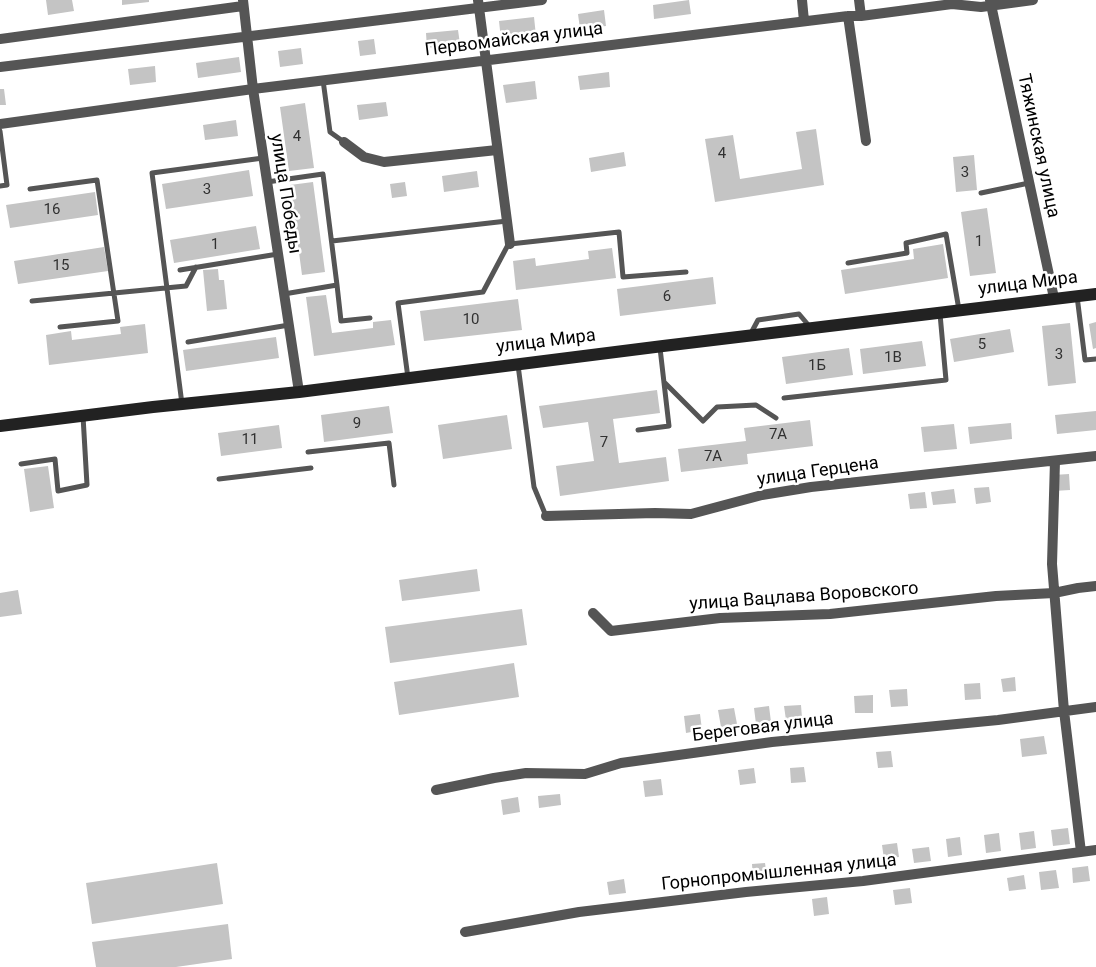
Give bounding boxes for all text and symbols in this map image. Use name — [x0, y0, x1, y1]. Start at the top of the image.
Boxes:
street label: Первомайская улица — [424, 18, 604, 62]
street label: Тяжинская улица — [1012, 72, 1064, 220]
house number: 4 — [293, 128, 301, 146]
street label: улица Победы — [265, 132, 305, 256]
house number: 4 — [718, 145, 726, 163]
house number: 3 — [961, 164, 969, 182]
house number: 3 — [203, 181, 211, 199]
house number: 16 — [44, 201, 60, 219]
house number: 1 — [975, 233, 983, 251]
house number: 1 — [211, 236, 219, 254]
house number: 15 — [53, 257, 69, 275]
street label: улица Мира — [977, 267, 1079, 301]
house number: 6 — [663, 288, 671, 306]
house number: 10 — [463, 311, 479, 329]
street label: улица Мира — [495, 325, 597, 359]
house number: 5 — [978, 336, 986, 354]
house number: 3 — [1055, 346, 1063, 364]
house number: 1В — [884, 349, 902, 367]
house number: 1Б — [808, 357, 826, 375]
house number: 9 — [353, 415, 361, 433]
house number: 7А — [769, 426, 787, 444]
house number: 11 — [242, 431, 258, 449]
house number: 7 — [600, 434, 608, 452]
house number: 7А — [704, 448, 722, 466]
street label: улица Герцена — [756, 453, 880, 491]
street label: улица Вацлава Воровского — [689, 578, 919, 616]
street label: Береговая улица — [691, 709, 835, 747]
street label: Горнопромышленная улица — [660, 850, 898, 896]

